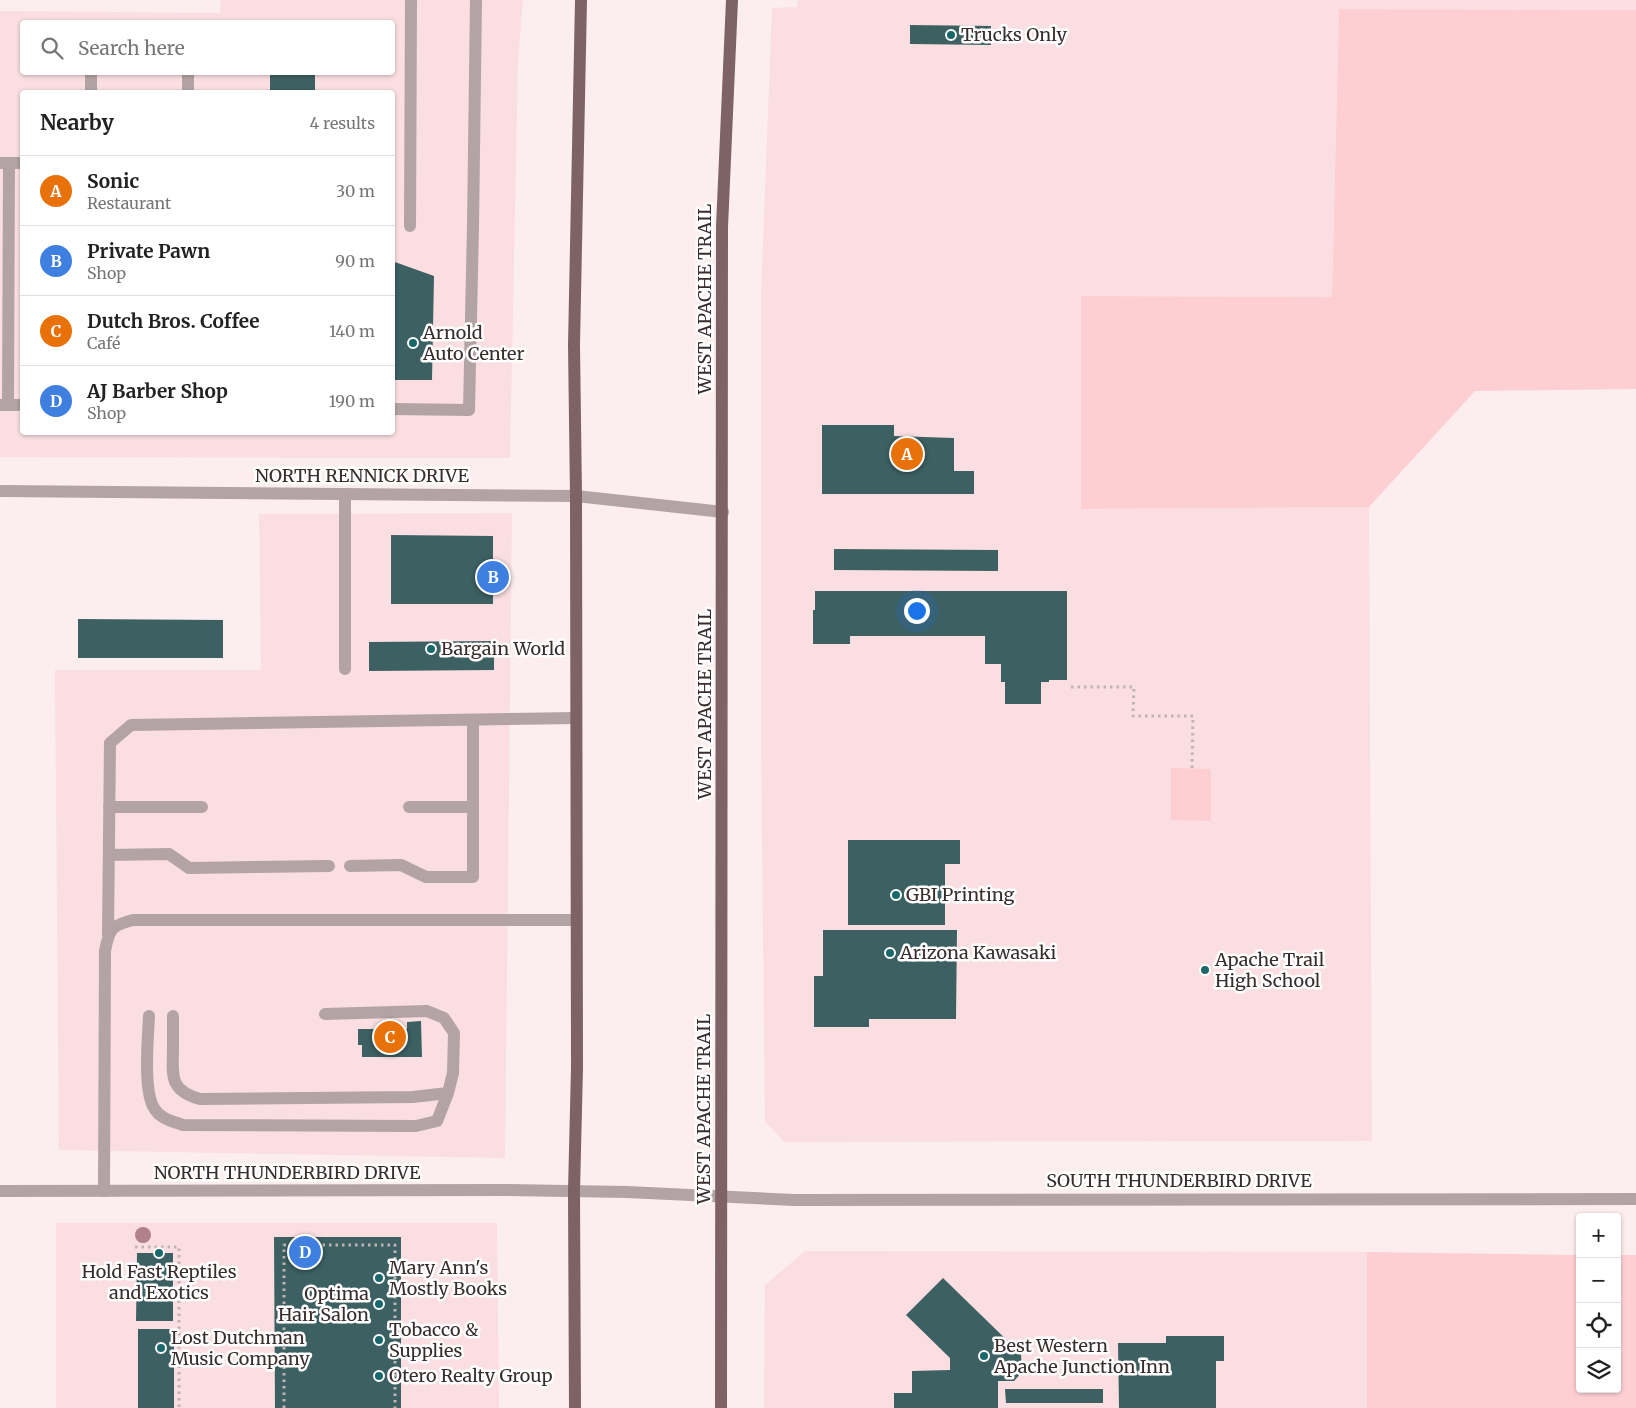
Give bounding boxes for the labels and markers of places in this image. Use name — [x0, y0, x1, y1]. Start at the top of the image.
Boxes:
place label: Trucks Only — [961, 23, 1067, 46]
marker: Trucks Only — [945, 29, 957, 41]
place label: Arnold Auto Center — [422, 321, 525, 365]
marker: Arnold Auto Center — [407, 337, 419, 349]
pin: A — [891, 435, 923, 473]
pin: B — [477, 558, 509, 596]
place label: Bargain World — [441, 637, 565, 660]
marker: Bargain World — [425, 643, 437, 655]
place label: GBI Printing — [906, 883, 1015, 906]
marker: GBI Printing — [890, 889, 902, 901]
place label: Arizona Kawasaki — [899, 941, 1056, 964]
marker: Arizona Kawasaki — [884, 947, 896, 959]
place label: Apache Trail High School — [1214, 948, 1325, 992]
marker: Apache Trail High School — [1199, 964, 1211, 976]
pin: C — [374, 1018, 406, 1056]
pin: D — [289, 1233, 321, 1271]
marker: Hold Fast Reptiles and Exotics — [153, 1247, 165, 1259]
place label: Mary Ann's Mostly Books — [389, 1256, 507, 1300]
place label: Hold Fast Reptiles and Exotics — [82, 1260, 237, 1304]
marker: Mary Ann's Mostly Books — [373, 1272, 385, 1284]
place label: Optima Hair Salon — [278, 1282, 369, 1326]
marker: Optima Hair Salon — [373, 1298, 385, 1310]
place label: Tobacco & Supplies — [389, 1318, 479, 1362]
place label: Lost Dutchman Music Company — [171, 1326, 310, 1370]
marker: Tobacco & Supplies — [373, 1334, 385, 1346]
place label: Best Western Apache Junction Inn — [993, 1334, 1170, 1378]
marker: Lost Dutchman Music Company — [155, 1342, 167, 1354]
marker: Best Western Apache Junction Inn — [978, 1350, 990, 1362]
place label: Otero Realty Group — [389, 1364, 552, 1387]
marker: Otero Realty Group — [373, 1370, 385, 1382]

